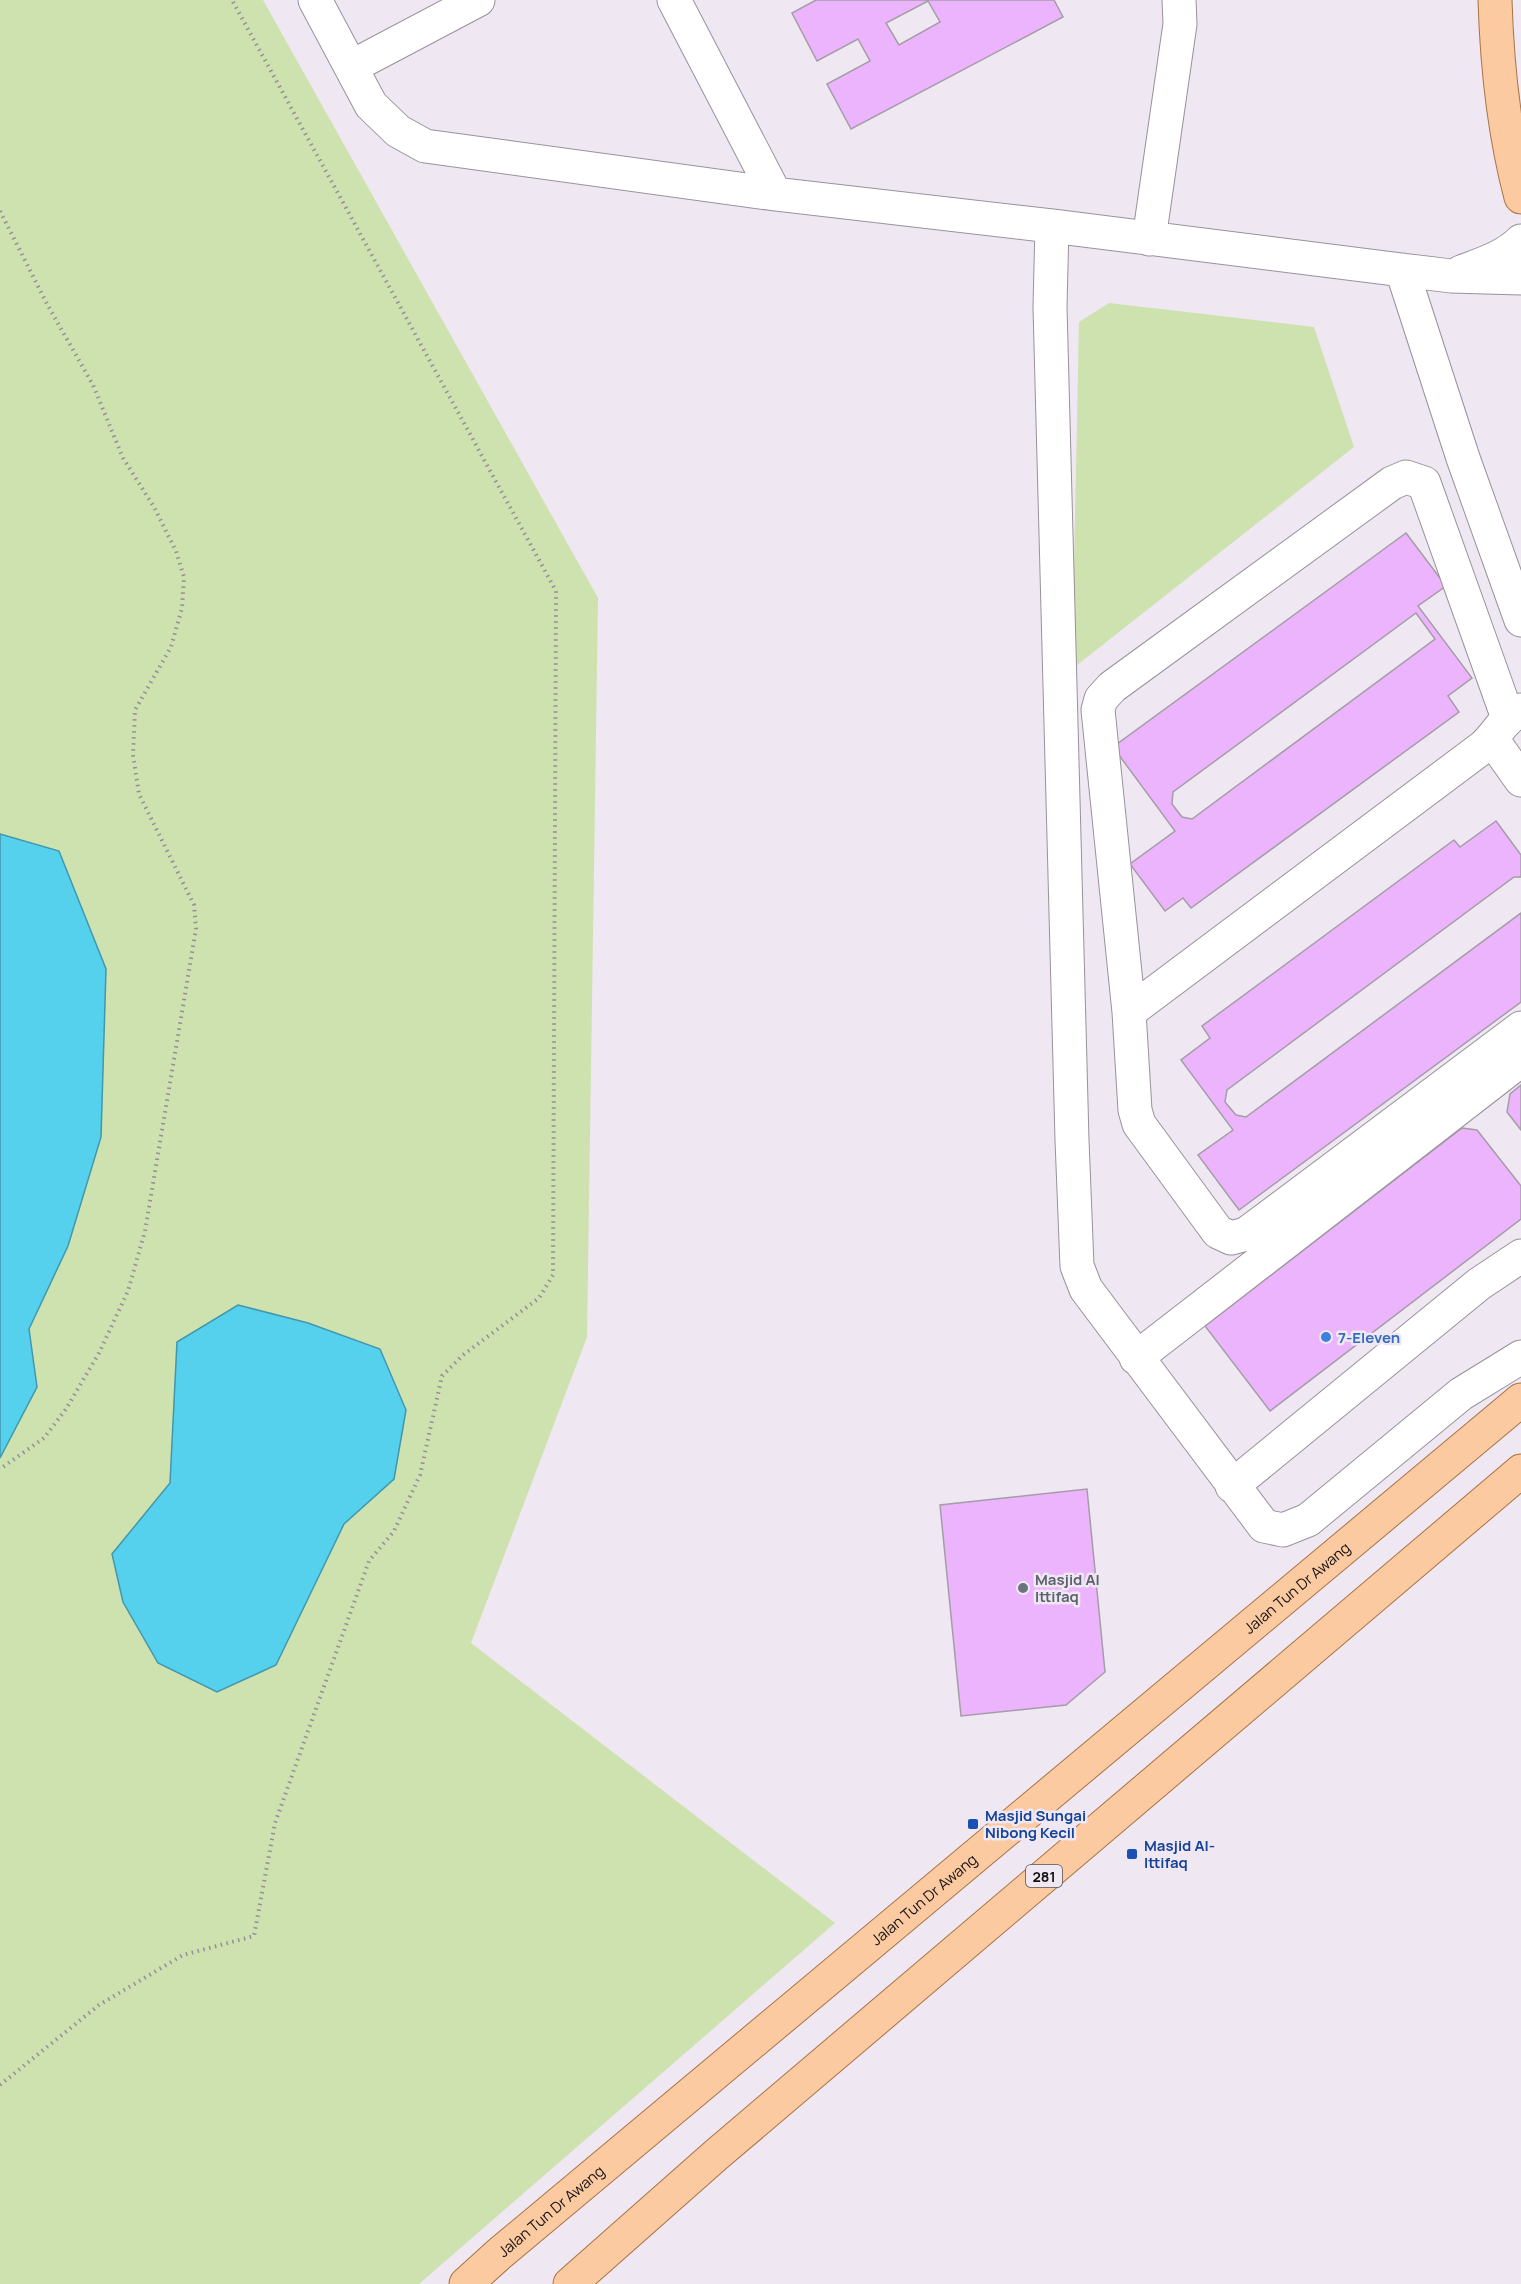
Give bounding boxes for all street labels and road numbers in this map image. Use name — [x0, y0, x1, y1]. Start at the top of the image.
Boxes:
street label: Jalan Tun Dr Awang — [1239, 1537, 1354, 1638]
street label: Jalan Tun Dr Awang — [866, 1849, 981, 1950]
road number: 281 — [1026, 1865, 1062, 1887]
street label: Jalan Tun Dr Awang — [493, 2160, 608, 2261]

